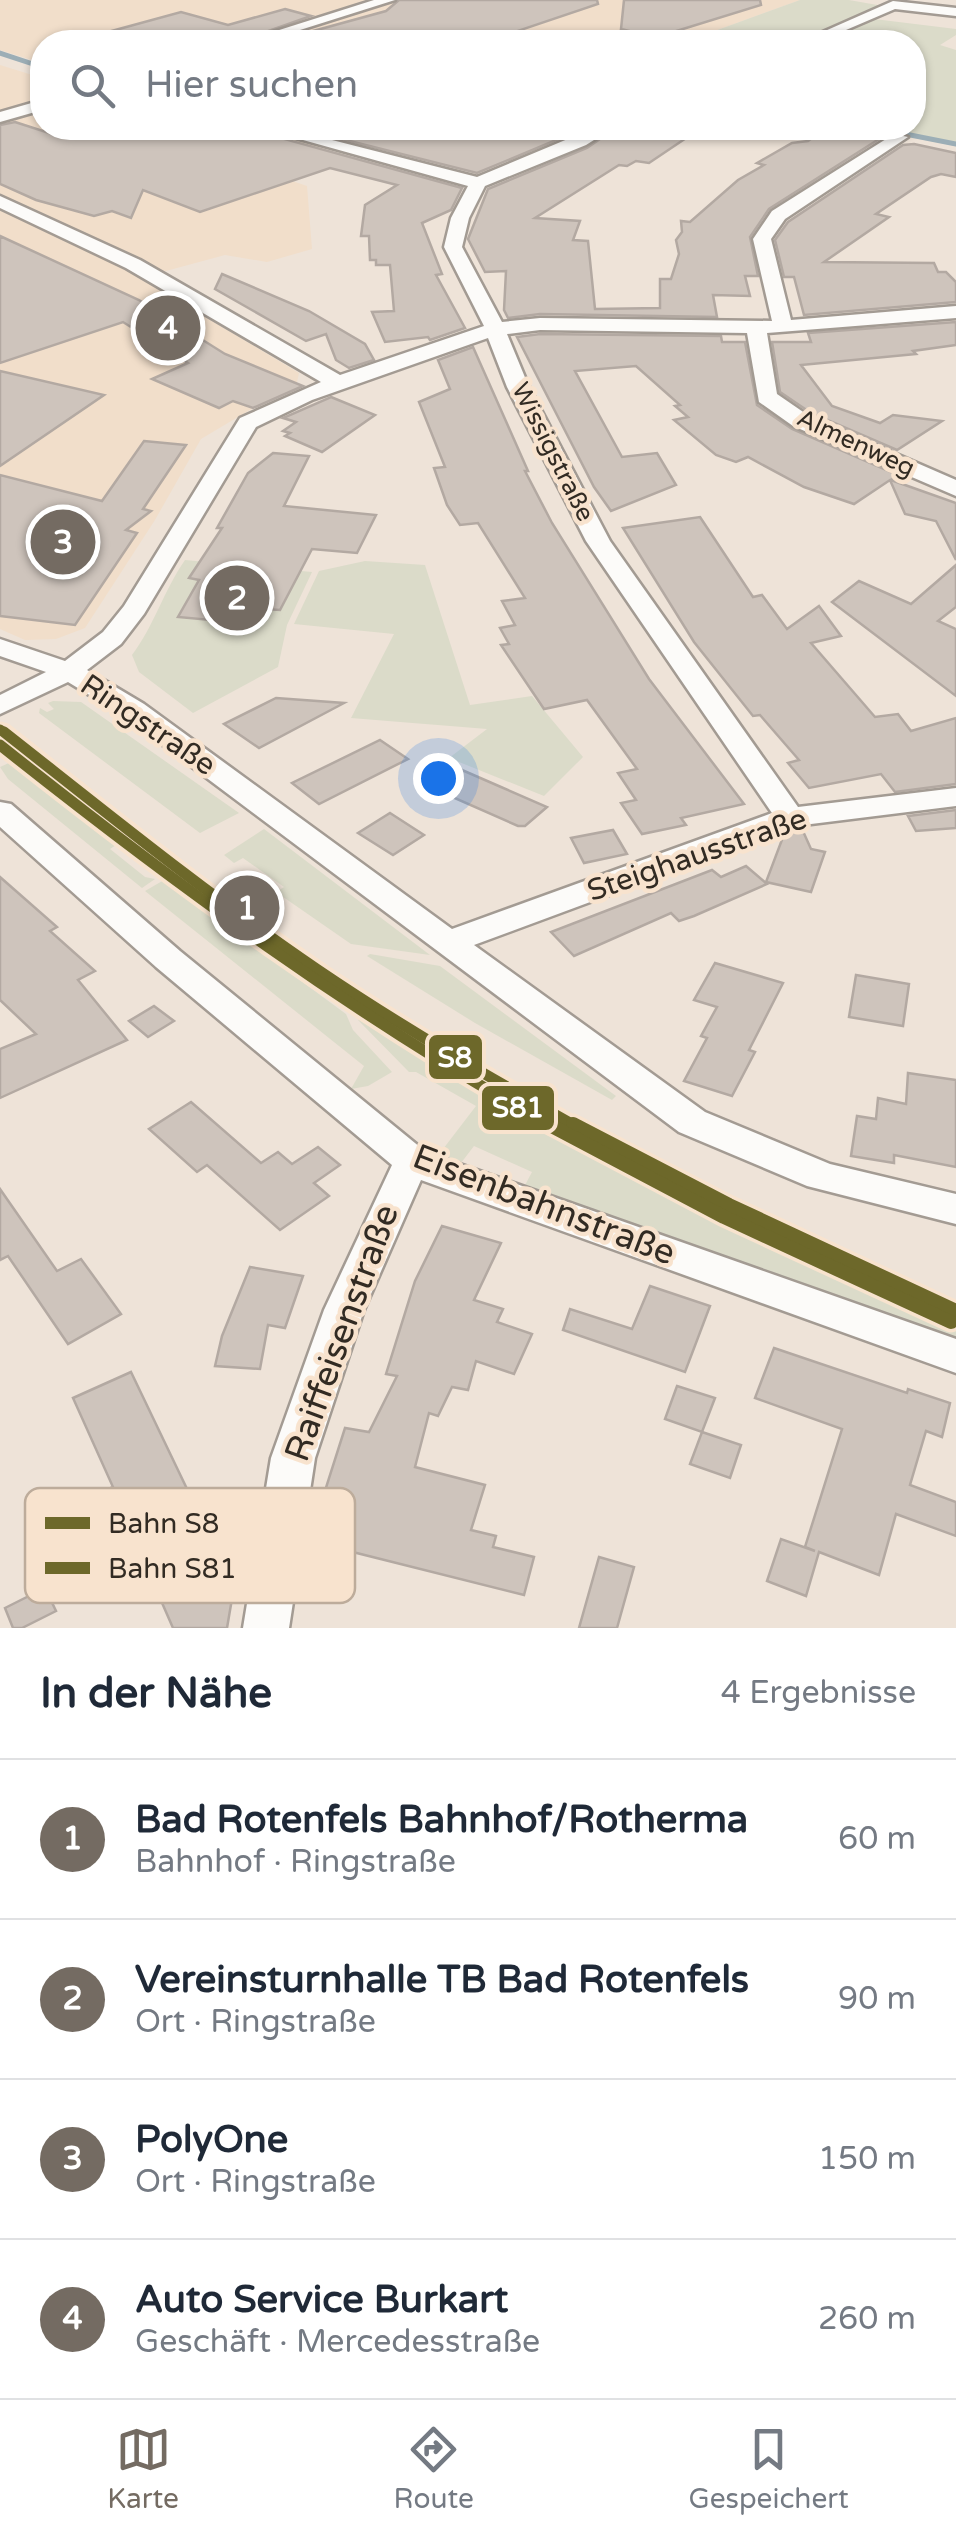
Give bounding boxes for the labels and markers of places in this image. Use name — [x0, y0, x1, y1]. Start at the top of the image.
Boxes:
pin: 4 — [136, 290, 200, 366]
pin: 3 — [30, 504, 96, 580]
pin: 2 — [204, 560, 270, 636]
pin: 1 — [214, 870, 280, 946]

